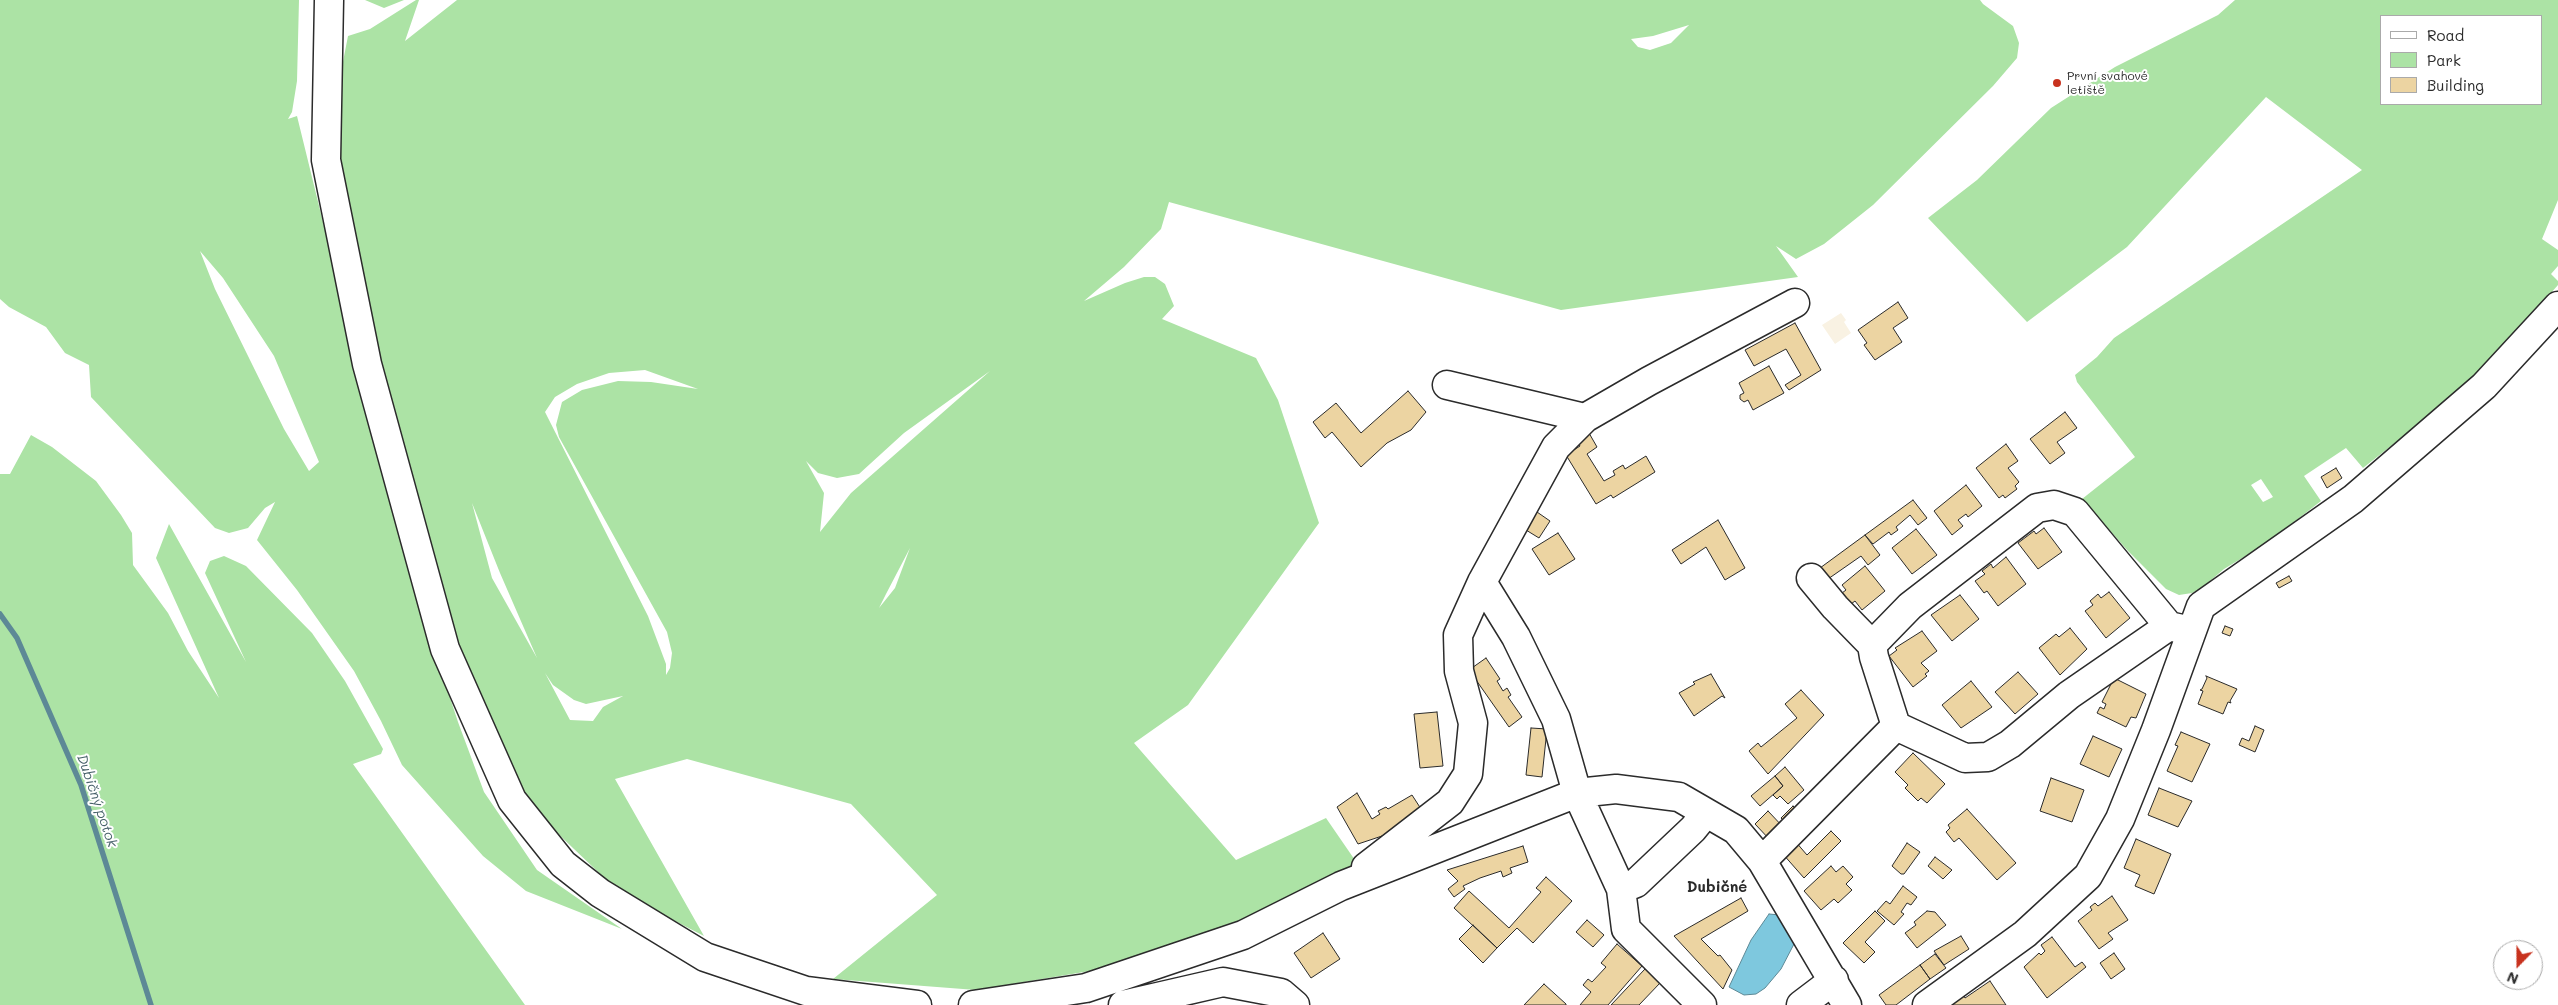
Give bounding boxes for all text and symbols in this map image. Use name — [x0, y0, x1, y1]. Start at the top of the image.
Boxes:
legend — [2380, 15, 2543, 105]
text: Road — [2427, 25, 2464, 45]
text: Park — [2427, 50, 2461, 70]
place label: První svahové letiště — [2067, 69, 2148, 97]
text: Building — [2427, 75, 2484, 95]
marker: První svahové letiště — [2051, 77, 2063, 89]
water label: Dubičný potok — [73, 752, 121, 850]
district label: Dubičné — [1687, 878, 1747, 896]
north arrow — [2493, 940, 2543, 990]
text: N — [2504, 968, 2521, 989]

